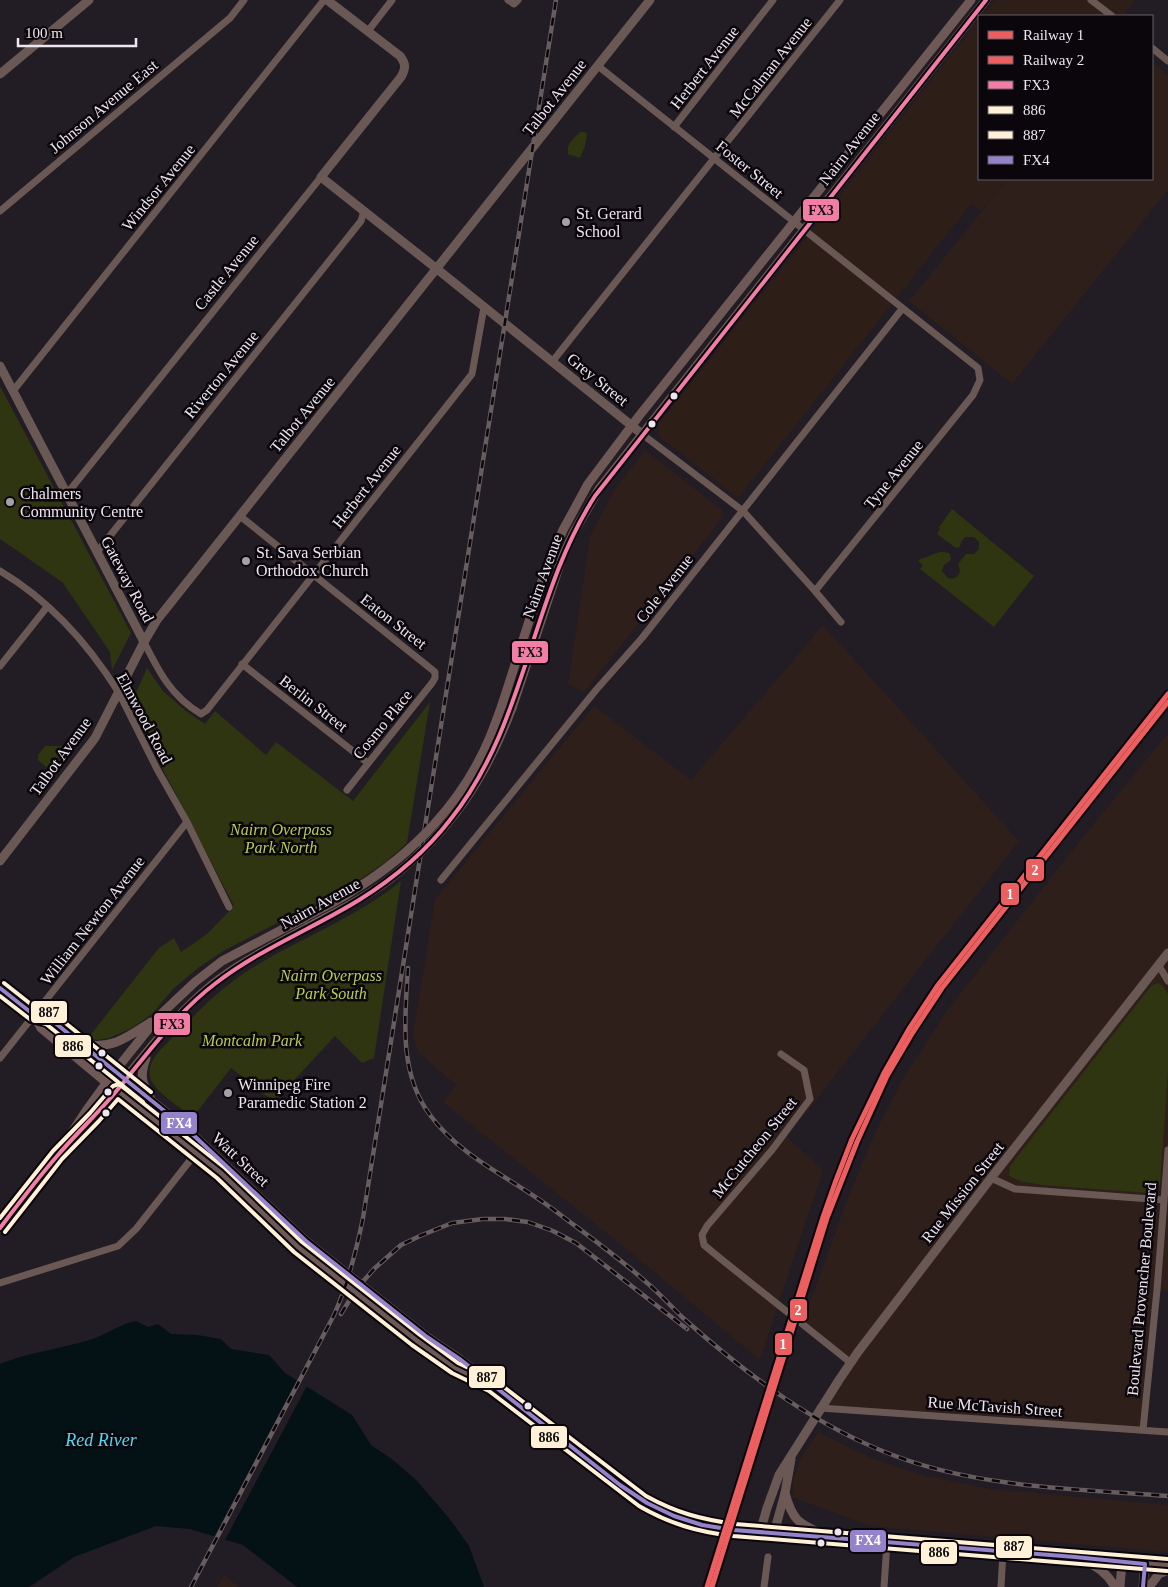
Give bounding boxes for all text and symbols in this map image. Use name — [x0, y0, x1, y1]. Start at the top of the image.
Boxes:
street label: McCalman Avenue — [726, 14, 815, 121]
scale bar — [18, 15, 135, 47]
legend — [978, 15, 1153, 180]
street label: Herbert Avenue — [667, 22, 742, 112]
text: 100 m — [25, 25, 63, 41]
text: Railway 1 — [1023, 27, 1084, 43]
text: Railway 2 — [1023, 52, 1084, 68]
street label: Johnson Avenue East — [46, 56, 161, 157]
street label: Talbot Avenue — [519, 56, 590, 139]
text: FX3 — [1023, 77, 1050, 93]
text: 886 — [1023, 102, 1046, 118]
street label: Nairn Avenue — [816, 108, 883, 188]
text: 887 — [1023, 127, 1046, 143]
street label: Foster Street — [713, 137, 787, 202]
street label: Windsor Avenue — [118, 141, 198, 234]
text: FX4 — [1023, 152, 1050, 168]
line badge: FX3 — [802, 198, 840, 222]
text: FX3 — [808, 203, 834, 218]
place label: St. Gerard School — [576, 205, 642, 240]
marker: St. Gerard School — [560, 216, 572, 228]
street label: Castle Avenue — [191, 231, 262, 313]
street label: Riverton Avenue — [181, 327, 262, 422]
street label: Grey Street — [563, 350, 632, 410]
street label: Talbot Avenue — [267, 373, 338, 456]
unlabelled marker — [669, 391, 679, 401]
unlabelled marker — [647, 419, 657, 429]
street label: Tyne Avenue — [861, 437, 927, 513]
street label: Herbert Avenue — [329, 441, 404, 531]
place label: Chalmers Community Centre — [20, 485, 143, 521]
marker: Chalmers Community Centre — [4, 496, 16, 508]
street label: Nairn Avenue — [519, 532, 566, 620]
street label: Gateway Road — [97, 533, 157, 625]
place label: St. Sava Serbian Orthodox Church — [256, 544, 368, 579]
street label: Cole Avenue — [632, 551, 696, 626]
marker: St. Sava Serbian Orthodox Church — [240, 555, 252, 567]
street label: Eaton Street — [357, 590, 430, 653]
line badge: FX3 — [511, 640, 549, 664]
text: FX3 — [517, 645, 543, 660]
street label: Elmwood Road — [114, 670, 176, 766]
street label: Berlin Street — [276, 672, 351, 735]
street label: Cosmo Place — [349, 686, 415, 762]
street label: Talbot Avenue — [26, 714, 94, 799]
park label: Nairn Overpass Park North — [229, 821, 332, 856]
street label: William Newton Avenue — [37, 853, 148, 988]
line badge: 2 — [1025, 858, 1045, 882]
text: 2 — [1032, 863, 1039, 878]
street label: Nairn Avenue — [278, 875, 363, 932]
line badge: 1 — [1000, 882, 1020, 906]
text: 1 — [1007, 887, 1014, 902]
park label: Nairn Overpass Park South — [279, 967, 382, 1002]
line badge: 887 — [30, 1000, 68, 1024]
text: 887 — [39, 1005, 60, 1020]
line badge: FX3 — [153, 1012, 191, 1036]
text: FX3 — [159, 1017, 185, 1032]
park label: Montcalm Park — [201, 1032, 303, 1049]
line badge: 886 — [54, 1034, 92, 1058]
text: 886 — [63, 1039, 84, 1054]
unlabelled marker — [97, 1048, 107, 1058]
unlabelled marker — [94, 1061, 104, 1071]
place label: Winnipeg Fire Paramedic Station 2 — [238, 1076, 367, 1111]
unlabelled marker — [103, 1087, 113, 1097]
marker: Winnipeg Fire Paramedic Station 2 — [222, 1087, 234, 1099]
street label: McCutcheon Street — [709, 1093, 800, 1201]
unlabelled marker — [101, 1108, 111, 1118]
line badge: FX4 — [160, 1111, 198, 1135]
text: FX4 — [166, 1116, 192, 1131]
street label: Watt Street — [209, 1129, 273, 1190]
street label: Rue Mission Street — [918, 1138, 1007, 1246]
street label: Boulevard Provencher Boulevard — [1124, 1182, 1159, 1396]
line badge: 2 — [789, 1298, 808, 1322]
text: 2 — [795, 1303, 802, 1318]
line badge: 1 — [774, 1332, 793, 1356]
text: 1 — [780, 1337, 787, 1352]
line badge: 887 — [468, 1365, 506, 1389]
text: 887 — [477, 1370, 498, 1385]
street label: Rue McTavish Street — [927, 1393, 1063, 1420]
unlabelled marker — [523, 1401, 533, 1411]
line badge: 886 — [530, 1425, 568, 1449]
water label: Red River — [64, 1430, 138, 1450]
text: 886 — [539, 1430, 560, 1445]
unlabelled marker — [833, 1527, 843, 1537]
line badge: FX4 — [849, 1529, 887, 1553]
text: FX4 — [855, 1533, 881, 1548]
line badge: 887 — [995, 1535, 1033, 1559]
unlabelled marker — [816, 1538, 826, 1548]
text: 887 — [1004, 1539, 1025, 1554]
line badge: 886 — [920, 1541, 958, 1565]
text: 886 — [929, 1545, 950, 1560]

